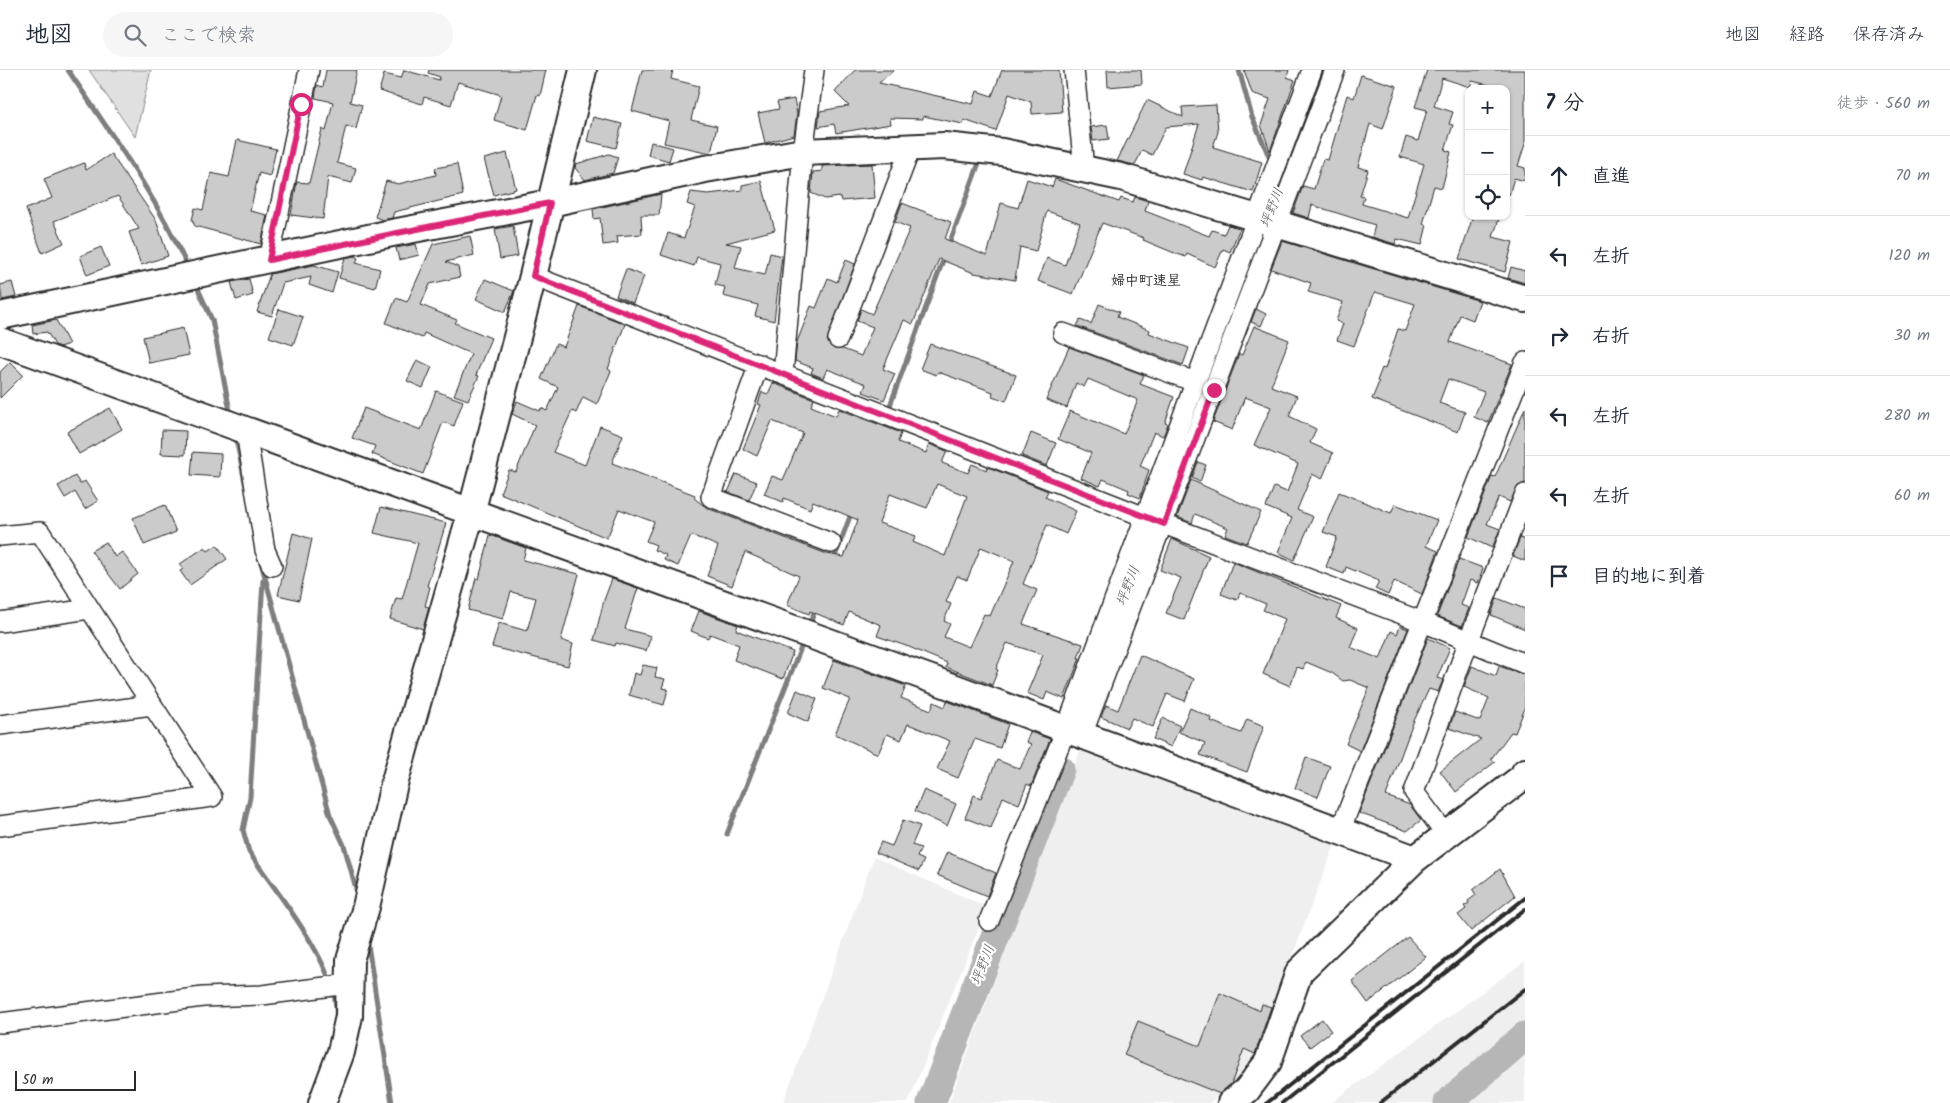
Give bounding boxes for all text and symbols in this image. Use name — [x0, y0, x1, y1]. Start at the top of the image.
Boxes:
search box — [103, 12, 453, 57]
text: 地図 — [25, 16, 73, 55]
icon: search — [121, 21, 149, 49]
text: ここで検索 — [161, 21, 256, 51]
text: 地図 — [1725, 21, 1761, 50]
text: 経路 — [1789, 21, 1825, 50]
text: 保存済み — [1853, 21, 1925, 50]
map controls — [1465, 85, 1510, 220]
button: + — [1465, 85, 1510, 130]
text: 7 分 — [1545, 87, 1584, 120]
text: 徒歩 · 560 m — [1837, 91, 1930, 116]
route start — [290, 93, 313, 116]
button: − — [1465, 130, 1510, 175]
icon: ahead — [1545, 162, 1573, 190]
text: 直進 — [1592, 162, 1630, 192]
text: 70 m — [1895, 163, 1930, 188]
button: locate — [1465, 175, 1510, 220]
water label: 坪野川 — [1254, 184, 1290, 232]
icon: left — [1545, 242, 1573, 270]
text: 左折 — [1592, 242, 1630, 272]
text: 120 m — [1889, 243, 1930, 268]
district label: 婦中町速星 — [1111, 270, 1181, 292]
icon: right — [1545, 322, 1573, 350]
text: 右折 — [1592, 322, 1630, 352]
text: 30 m — [1894, 323, 1930, 348]
route end — [1203, 379, 1226, 402]
icon: left — [1545, 402, 1573, 430]
text: 左折 — [1592, 402, 1630, 432]
text: 280 m — [1884, 403, 1930, 428]
icon: left — [1545, 482, 1573, 510]
text: 左折 — [1592, 482, 1630, 512]
text: 60 m — [1894, 483, 1930, 508]
water label: 坪野川 — [1110, 562, 1146, 610]
icon: arrive — [1545, 562, 1573, 590]
text: 目的地に到着 — [1592, 562, 1706, 592]
water label: 坪野川 — [965, 941, 1001, 989]
scale bar — [15, 1068, 136, 1091]
text: 50 m — [22, 1069, 53, 1091]

